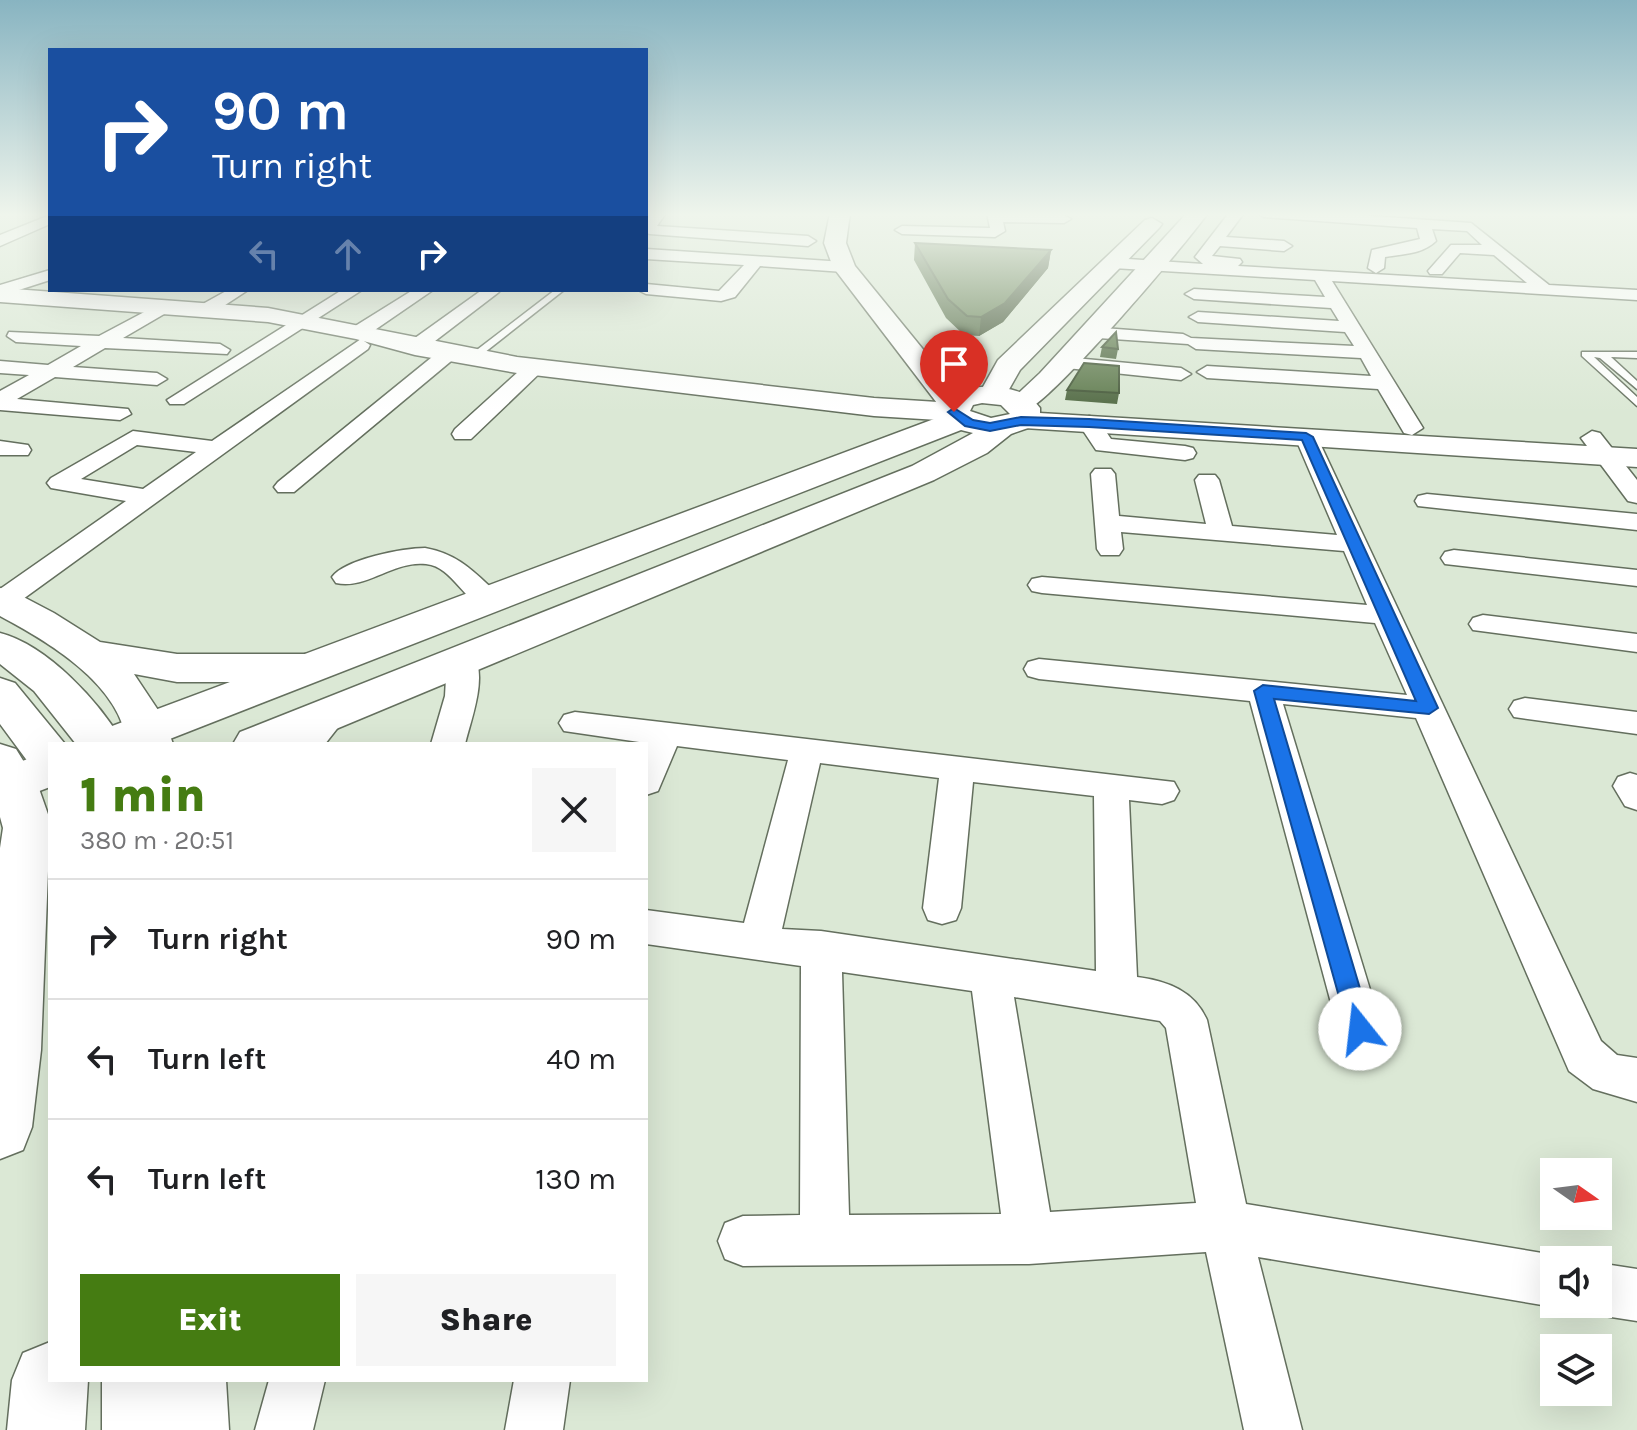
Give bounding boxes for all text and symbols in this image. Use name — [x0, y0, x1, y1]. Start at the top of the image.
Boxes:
text: 90 m — [212, 78, 349, 143]
icon: right — [80, 80, 184, 184]
text: Turn right — [212, 145, 372, 187]
icon: left — [242, 232, 286, 276]
icon: ahead — [326, 232, 370, 276]
icon: right — [410, 232, 454, 276]
pin — [920, 330, 988, 412]
icon: arrive — [932, 342, 976, 386]
text: 1 min — [80, 767, 206, 823]
button: close — [532, 768, 616, 852]
text: 380 m · 20:51 — [80, 825, 234, 856]
icon: right — [80, 917, 124, 961]
text: Turn right — [148, 921, 288, 957]
text: 90 m — [546, 921, 616, 957]
position arrow — [1318, 987, 1402, 1071]
icon: left — [80, 1037, 124, 1081]
text: Turn left — [148, 1041, 266, 1077]
text: 40 m — [546, 1041, 616, 1077]
icon: left — [80, 1157, 124, 1201]
north arrow — [1540, 1158, 1612, 1230]
map controls — [1540, 1158, 1612, 1406]
text: Turn left — [148, 1161, 266, 1197]
text: 130 m — [535, 1161, 616, 1197]
button: sound — [1540, 1246, 1612, 1318]
button: Exit — [80, 1274, 340, 1366]
button: Share — [356, 1274, 616, 1366]
button: layers — [1540, 1334, 1612, 1406]

